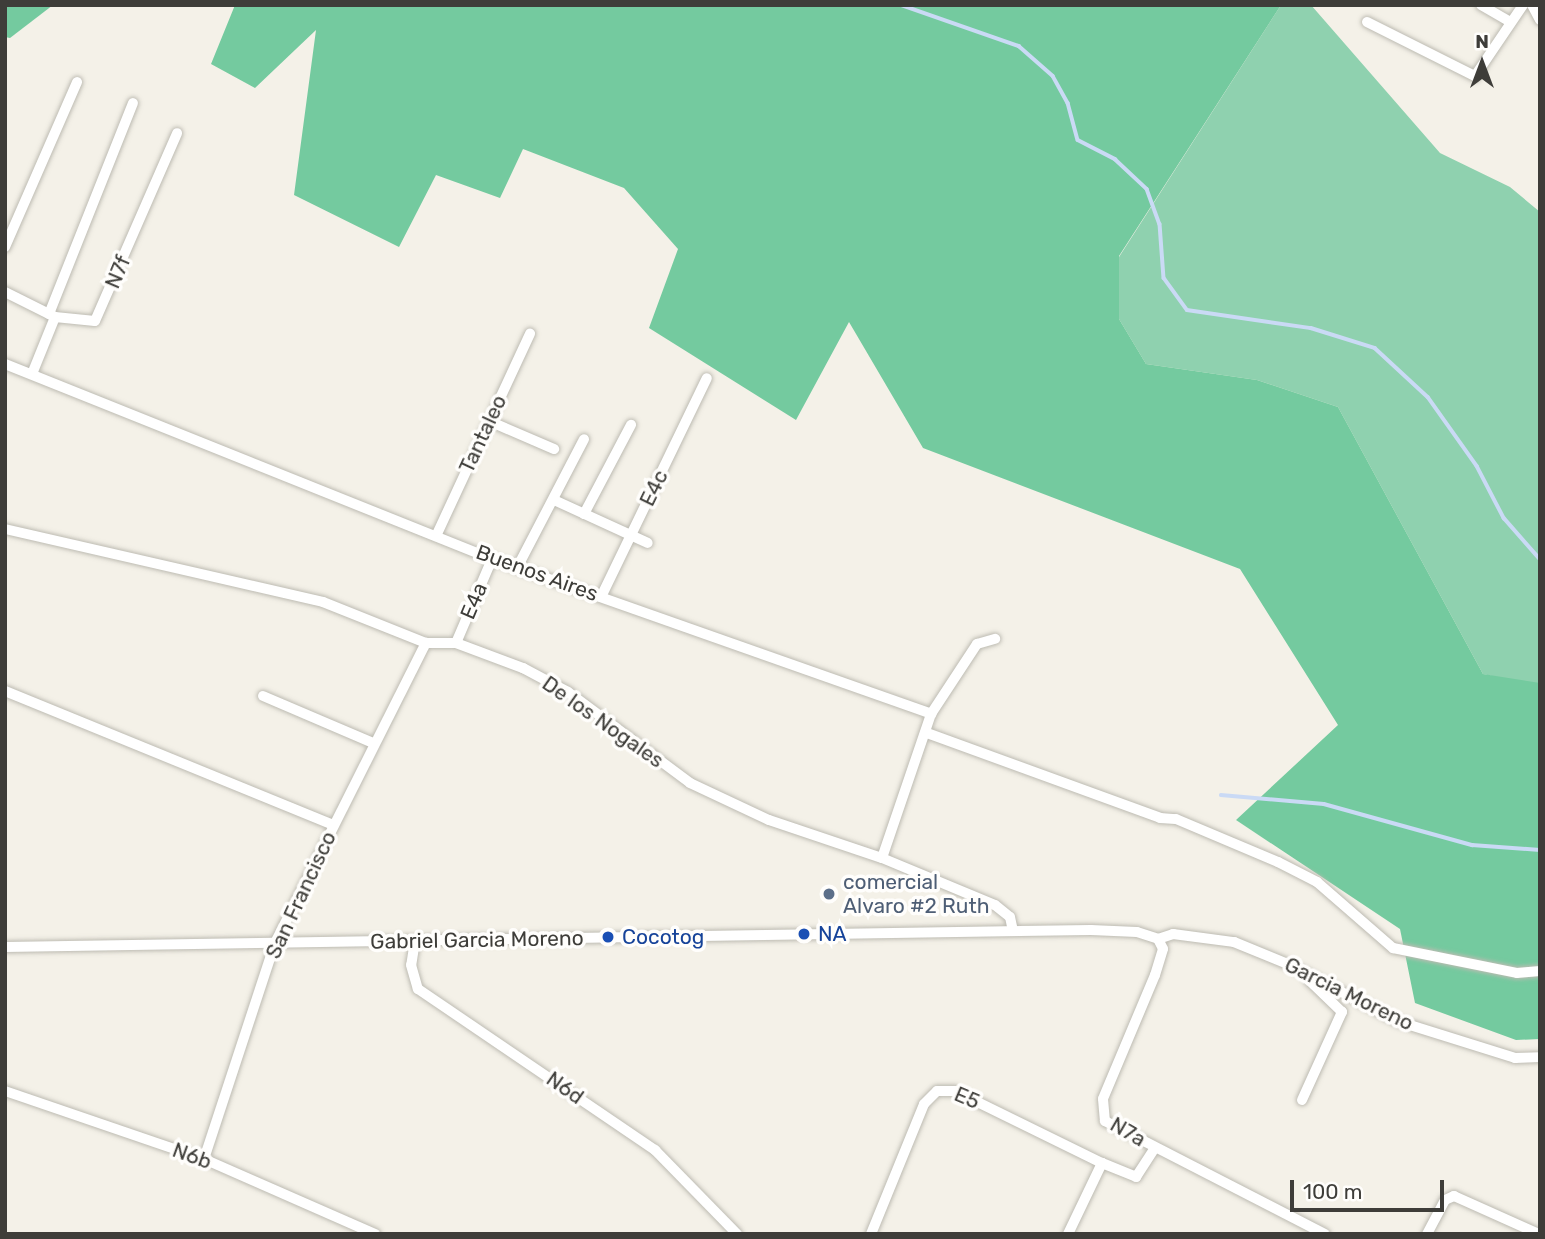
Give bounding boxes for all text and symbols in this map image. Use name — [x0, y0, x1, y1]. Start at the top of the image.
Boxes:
north arrow — [1447, 28, 1517, 98]
text: N — [1475, 30, 1489, 53]
street label: N7f — [100, 252, 136, 292]
street label: Tantaleo — [454, 391, 512, 477]
street label: E4c — [635, 466, 673, 510]
street label: Buenos Aires — [472, 539, 602, 607]
street label: E4a — [455, 579, 493, 623]
street label: De los Nogales — [537, 671, 669, 773]
street label: San Francisco — [260, 827, 342, 963]
place label: comercial Alvaro #2 Ruth — [843, 869, 989, 919]
marker: comercial Alvaro #2 Ruth — [821, 886, 837, 902]
place label: NA — [818, 921, 847, 947]
place label: Cocotog — [622, 924, 704, 950]
street label: Gabriel Garcia Moreno — [370, 926, 584, 954]
marker: NA — [796, 926, 812, 942]
marker: Cocotog — [600, 929, 616, 945]
street label: Garcia Moreno — [1281, 952, 1417, 1036]
street label: N6d — [541, 1066, 589, 1110]
street label: E5 — [950, 1081, 984, 1115]
street label: N7a — [1106, 1112, 1150, 1152]
street label: N6b — [169, 1137, 215, 1175]
scale bar — [1293, 1166, 1447, 1210]
text: 100 m — [1303, 1179, 1362, 1204]

